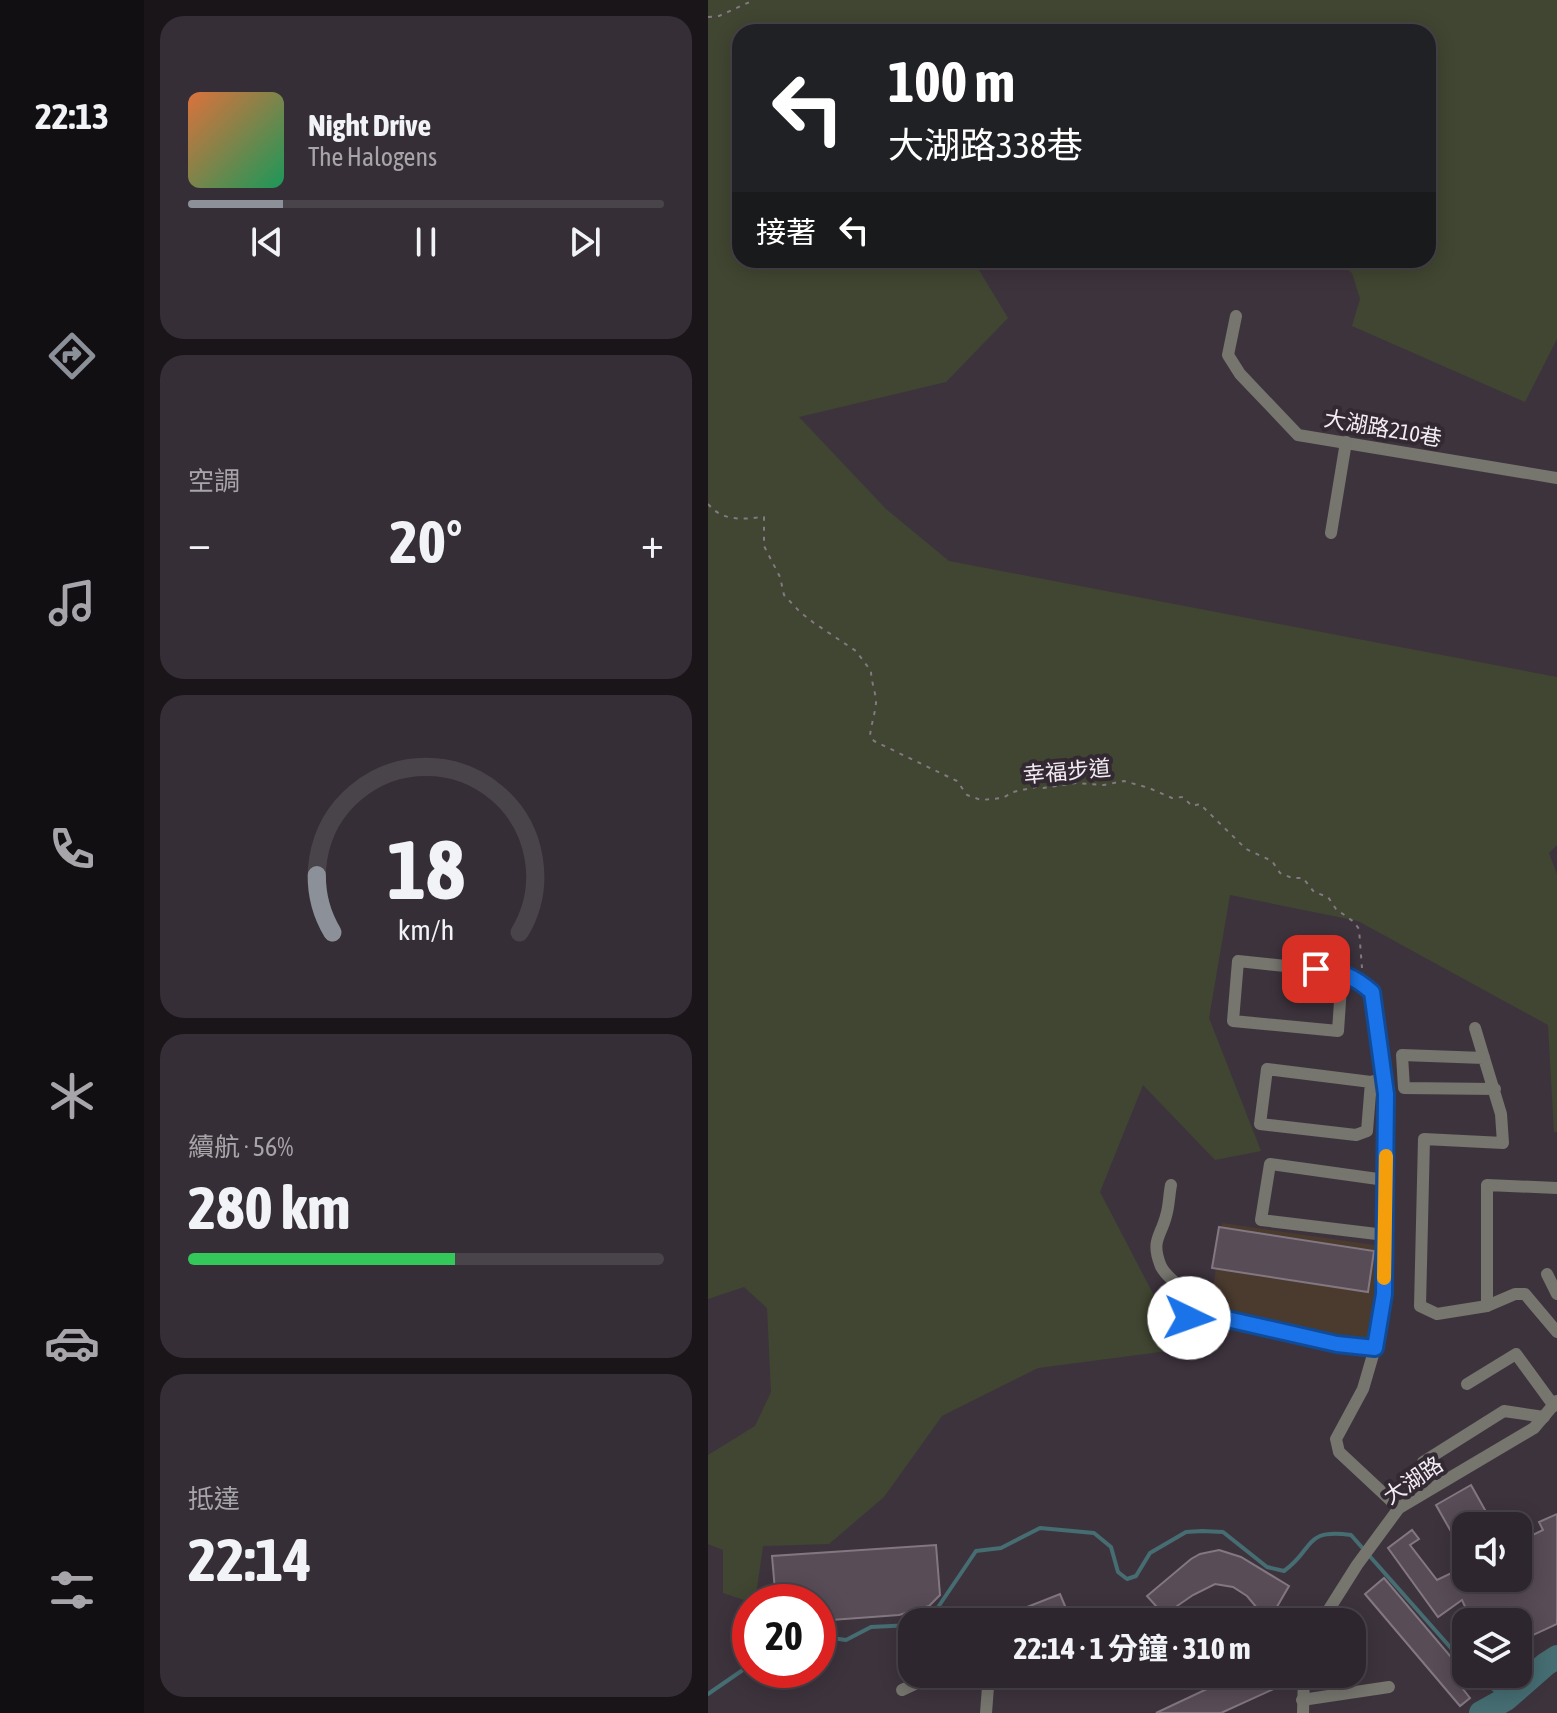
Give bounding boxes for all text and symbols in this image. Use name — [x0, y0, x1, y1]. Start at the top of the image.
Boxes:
text: 100 m — [888, 50, 1015, 114]
icon: left — [756, 56, 860, 160]
text: 22:13 — [35, 95, 109, 137]
text: Night Drive — [308, 108, 431, 142]
text: 大湖路338巷 — [888, 124, 1083, 166]
text: The Halogens — [308, 142, 437, 172]
icon: left — [832, 208, 876, 252]
text: 接著 — [756, 215, 816, 249]
icon: previous — [245, 220, 289, 264]
icon: pause — [404, 220, 448, 264]
icon: next — [563, 220, 607, 264]
icon: directions — [44, 328, 100, 384]
street label: 大湖路210巷 — [1322, 405, 1444, 451]
text: 空調 — [188, 466, 240, 496]
text: 20° — [390, 507, 462, 576]
text: − — [188, 517, 211, 567]
text: + — [641, 517, 664, 567]
icon: music — [44, 575, 100, 631]
street label: 幸福步道 — [1022, 754, 1112, 788]
text: 18 — [387, 820, 465, 916]
icon: phone — [44, 821, 100, 877]
text: km/h — [398, 913, 454, 946]
pin — [1282, 935, 1350, 1003]
icon: arrive — [1294, 947, 1338, 991]
icon: climate — [44, 1068, 100, 1124]
text: 續航 · 56% — [188, 1132, 293, 1162]
text: 280 km — [188, 1173, 350, 1242]
position arrow — [1147, 1276, 1231, 1360]
icon: car — [44, 1315, 100, 1371]
street label: 大湖路 — [1378, 1451, 1448, 1509]
text: 抵達 — [188, 1484, 240, 1514]
map controls — [1452, 1512, 1532, 1688]
button: sound — [1452, 1512, 1532, 1592]
text: 22:14 — [188, 1525, 311, 1594]
icon: filters — [44, 1562, 100, 1618]
speed limit sign: 20 — [732, 1584, 836, 1688]
button: layers — [1452, 1608, 1532, 1688]
text: 22:14 · 1 分鐘 · 310 m — [1013, 1631, 1251, 1665]

